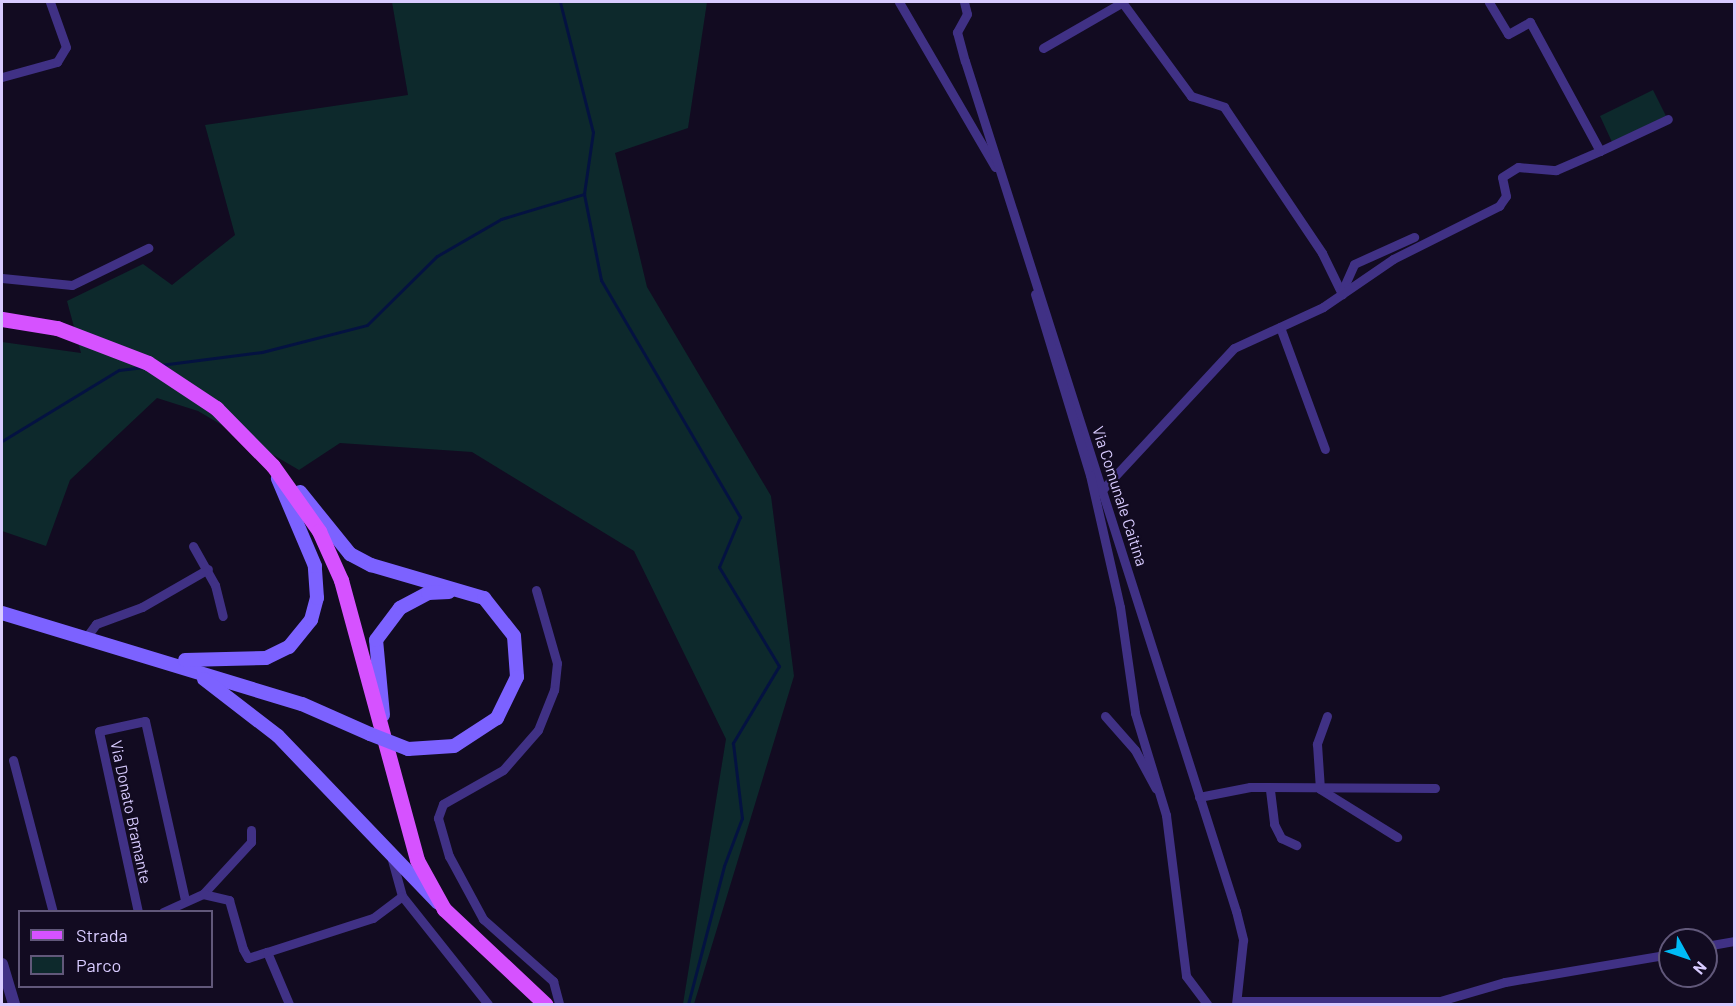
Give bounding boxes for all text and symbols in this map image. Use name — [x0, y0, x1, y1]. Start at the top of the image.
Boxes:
street label: Via Comunale Caitina — [1088, 424, 1152, 568]
street label: Via Donato Bramante — [106, 739, 156, 885]
legend — [18, 910, 213, 988]
text: Strada — [76, 924, 128, 946]
north arrow — [1658, 928, 1718, 988]
text: Parco — [76, 954, 121, 976]
text: N — [1690, 958, 1711, 979]

